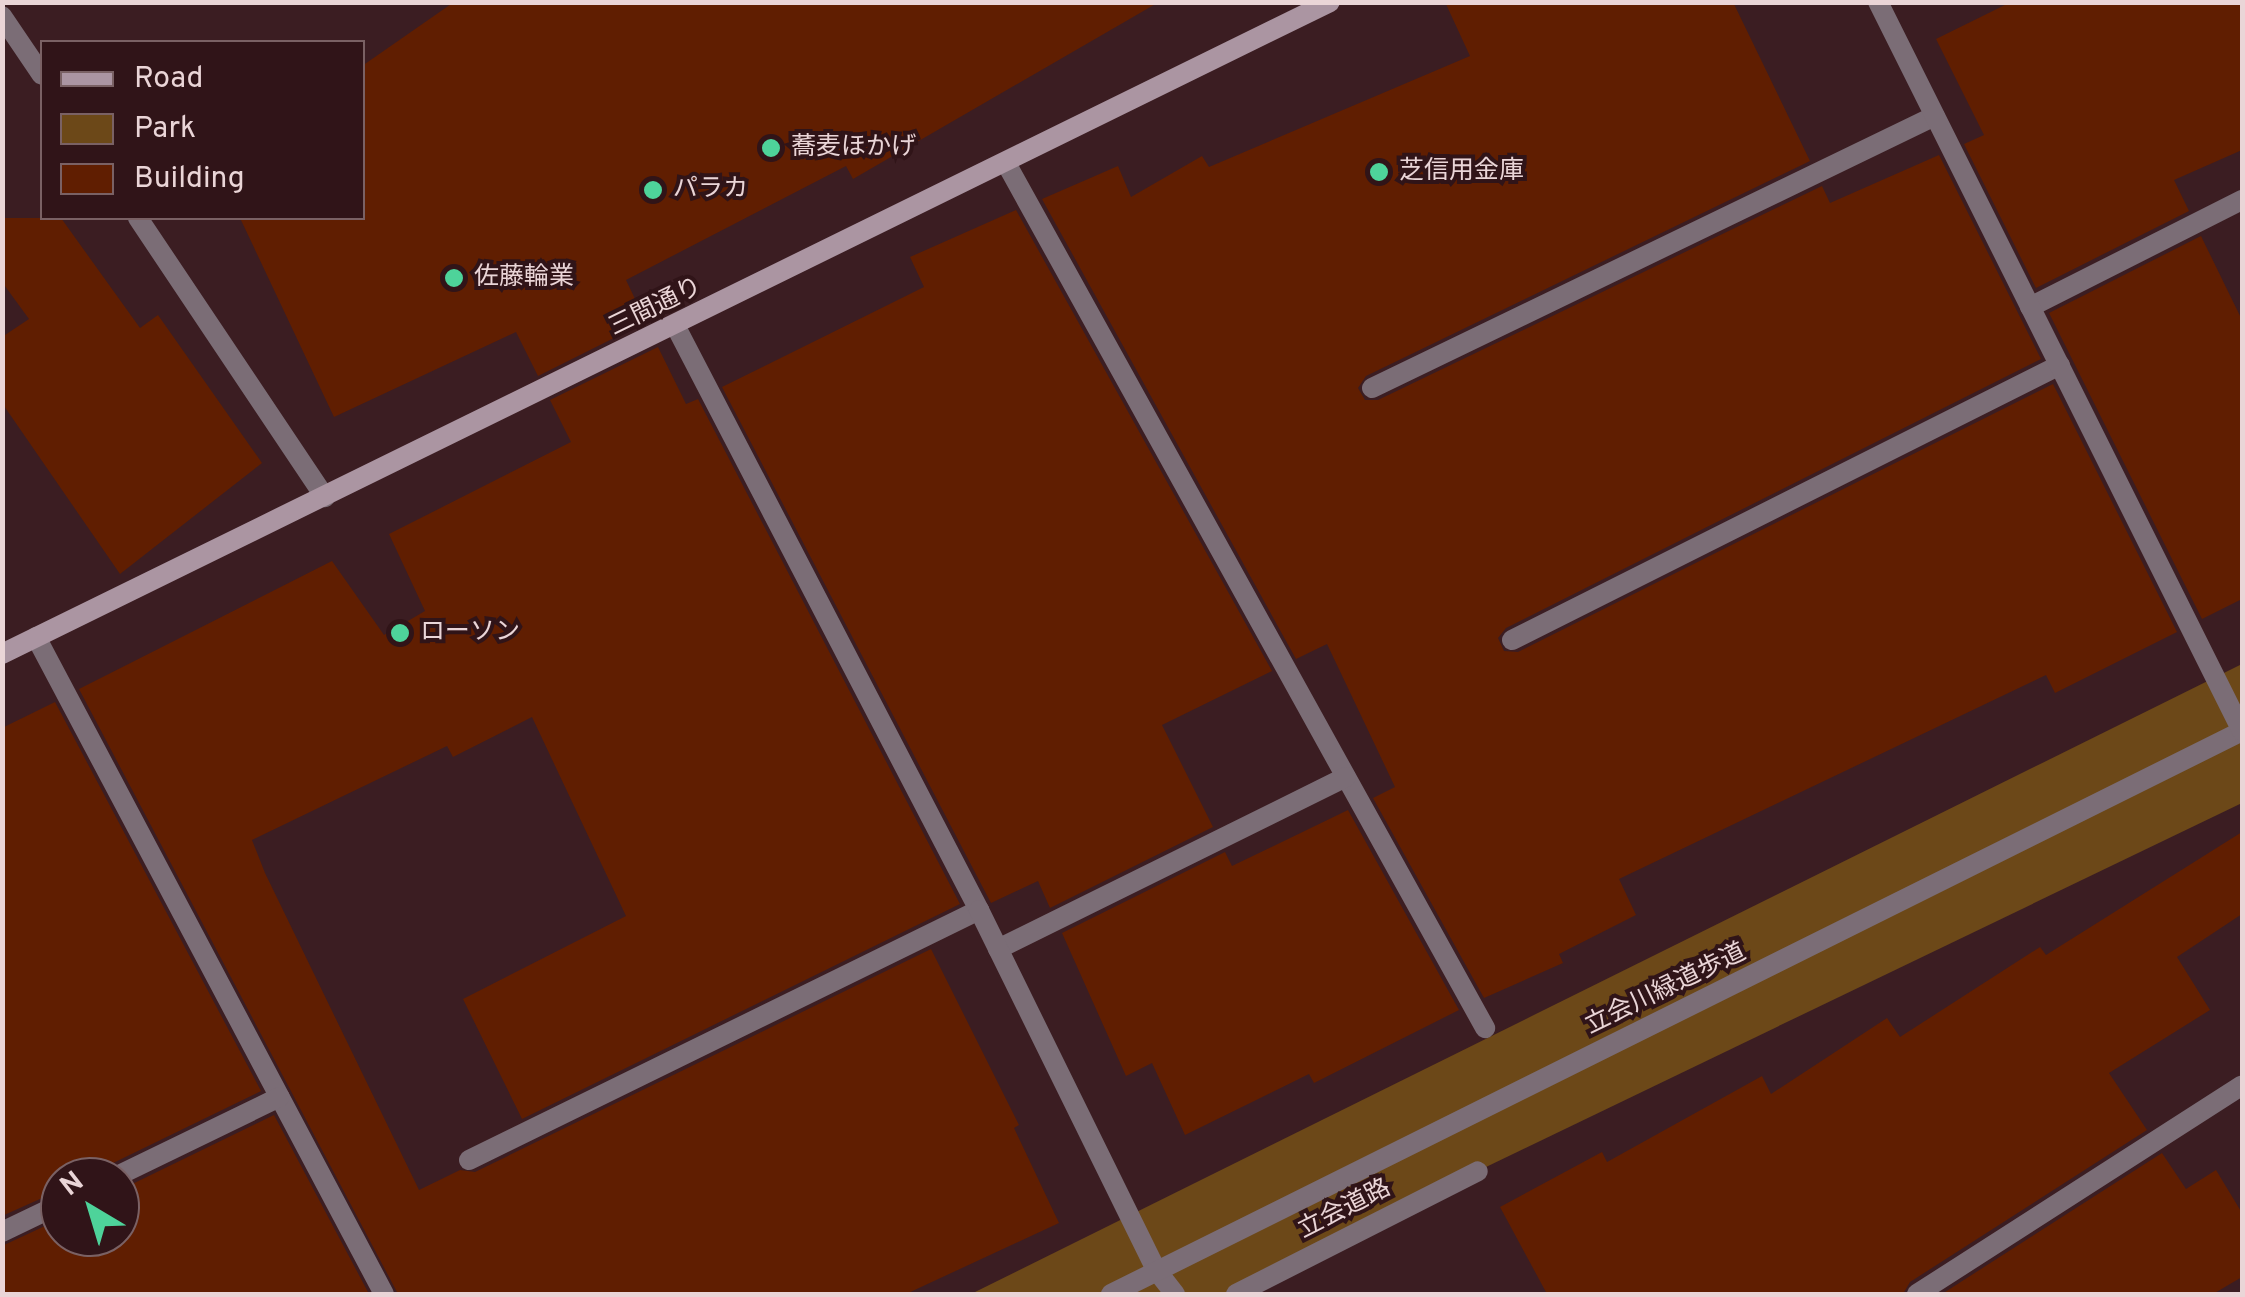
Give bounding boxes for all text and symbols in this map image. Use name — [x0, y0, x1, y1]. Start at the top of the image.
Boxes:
legend — [40, 40, 365, 220]
text: Road — [134, 61, 203, 98]
text: Park — [134, 111, 196, 148]
place label: 蕎麦ほかげ — [791, 133, 916, 163]
marker: 蕎麦ほかげ — [760, 137, 782, 159]
place label: 芝信用金庫 — [1399, 157, 1524, 187]
text: Building — [134, 161, 245, 198]
marker: 芝信用金庫 — [1368, 161, 1390, 183]
place label: パラカ — [673, 175, 748, 205]
marker: パラカ — [642, 179, 664, 201]
place label: 佐藤輪業 — [474, 263, 574, 293]
marker: 佐藤輪業 — [443, 267, 465, 289]
street label: 三間通り — [604, 273, 708, 343]
place label: ローソン — [420, 618, 520, 648]
marker: ローソン — [389, 622, 411, 644]
street label: 立会川緑道歩道 — [1581, 938, 1751, 1042]
north arrow — [40, 1157, 140, 1257]
text: N — [54, 1165, 92, 1205]
street label: 立会道路 — [1294, 1174, 1396, 1246]

